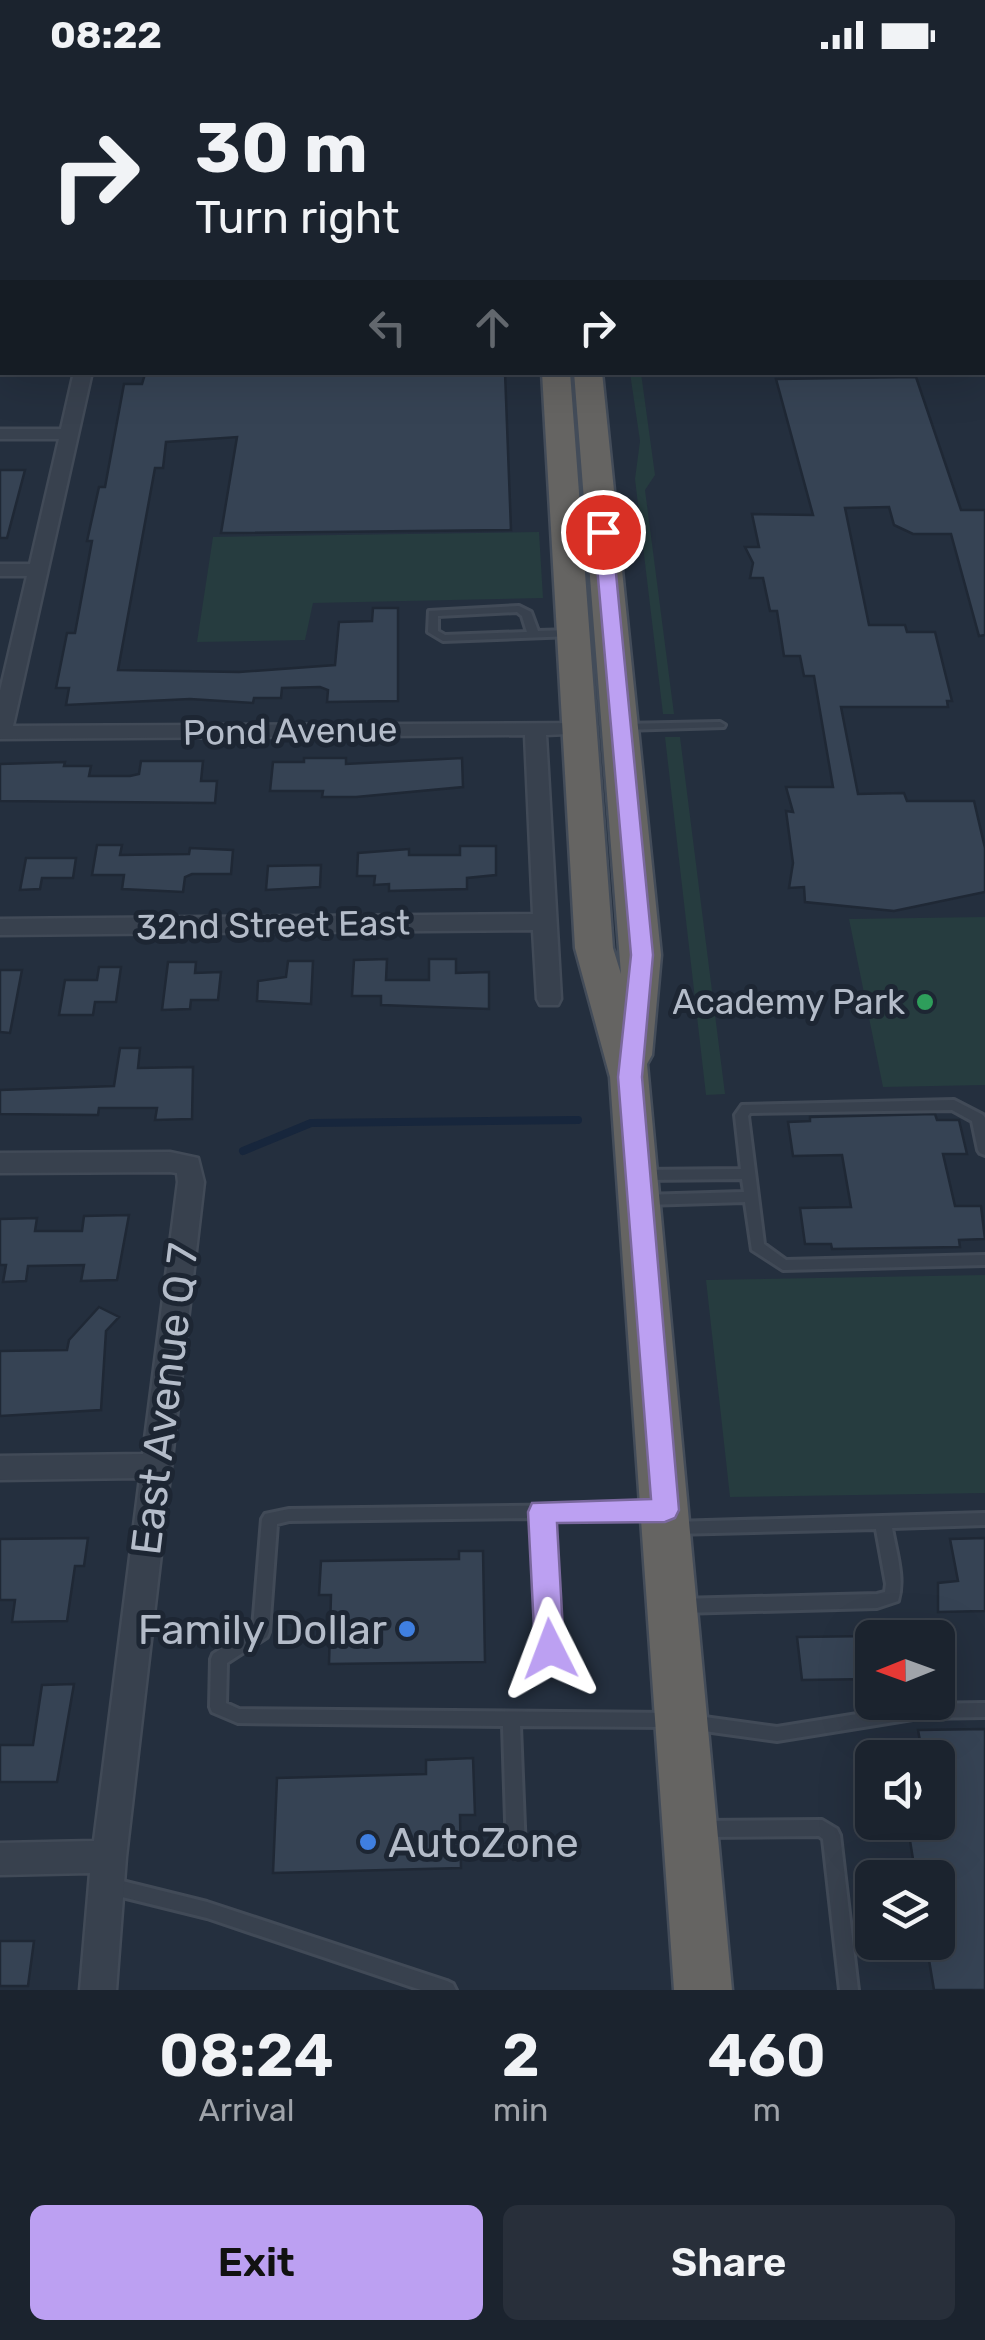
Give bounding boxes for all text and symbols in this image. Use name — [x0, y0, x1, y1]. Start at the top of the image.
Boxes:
text: 08:22 — [50, 12, 162, 58]
text: 30 m — [195, 107, 368, 190]
icon: right — [30, 110, 160, 240]
text: Turn right — [195, 191, 399, 244]
icon: left — [360, 300, 415, 355]
icon: ahead — [465, 300, 520, 355]
icon: right — [570, 300, 625, 355]
pin — [561, 490, 646, 575]
icon: arrive — [576, 505, 631, 560]
street label: Pond Avenue — [182, 708, 398, 754]
street label: 32nd Street East — [136, 902, 410, 948]
place label: Academy Park — [672, 981, 905, 1023]
marker: Academy Park — [914, 991, 936, 1013]
street label: East Avenue Q 7 — [121, 1241, 209, 1558]
position arrow — [498, 1597, 602, 1701]
place label: Family Dollar — [138, 1605, 387, 1655]
marker: Family Dollar — [396, 1618, 418, 1640]
north arrow — [855, 1620, 955, 1720]
map controls — [855, 1620, 955, 1960]
button: sound — [855, 1740, 955, 1840]
place label: AutoZone — [388, 1818, 579, 1868]
marker: AutoZone — [357, 1831, 379, 1853]
button: layers — [855, 1860, 955, 1960]
text: 08:24 — [159, 2020, 334, 2091]
text: 2 — [502, 2020, 540, 2091]
text: 460 — [708, 2020, 826, 2091]
text: Arrival — [198, 2091, 294, 2129]
text: min — [493, 2091, 548, 2129]
text: m — [752, 2091, 781, 2129]
button: Exit — [30, 2205, 483, 2320]
button: Share — [503, 2205, 955, 2320]

